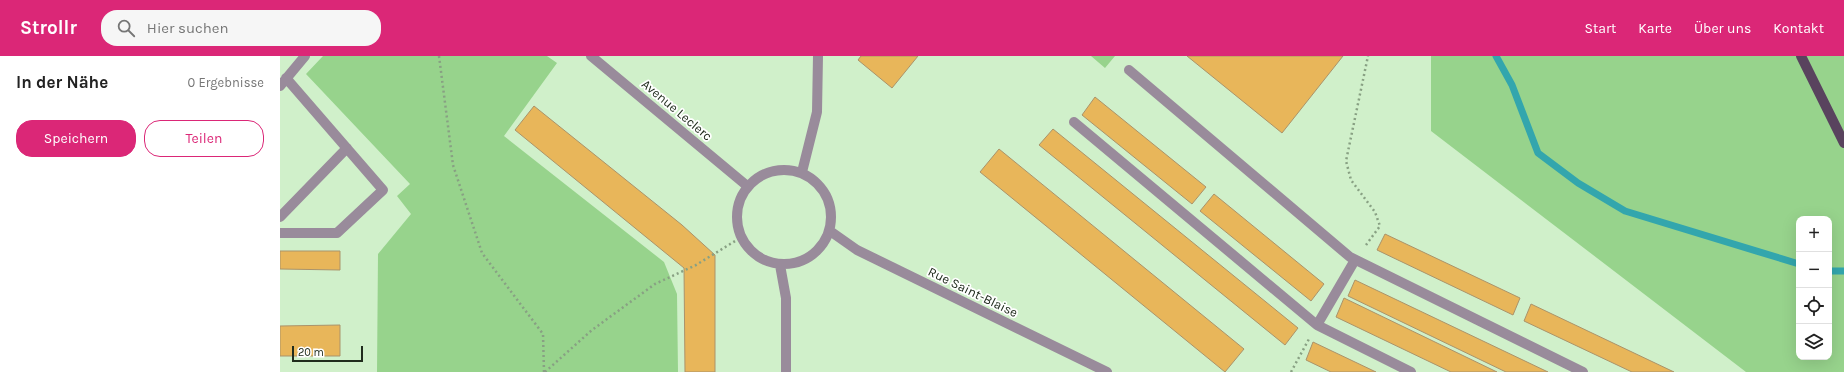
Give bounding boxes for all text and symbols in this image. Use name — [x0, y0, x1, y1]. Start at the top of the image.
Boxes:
search box — [101, 10, 381, 46]
text: Strollr — [20, 17, 77, 39]
icon: search — [115, 17, 137, 39]
text: Hier suchen — [147, 19, 229, 37]
text: Start — [1584, 20, 1616, 37]
text: Karte — [1638, 20, 1672, 37]
text: Über uns — [1694, 20, 1751, 37]
text: Kontakt — [1773, 20, 1824, 37]
text: In der Nähe — [16, 72, 108, 92]
text: 0 Ergebnisse — [188, 75, 264, 90]
street label: Avenue Leclerc — [639, 76, 715, 144]
button: Speichern — [16, 120, 136, 157]
button: Teilen — [144, 120, 264, 157]
map controls — [1796, 216, 1832, 360]
button: + — [1796, 216, 1832, 252]
button: − — [1796, 252, 1832, 288]
street label: Rue Saint-Blaise — [926, 264, 1021, 320]
button: locate — [1796, 288, 1832, 324]
button: layers — [1796, 324, 1832, 360]
scale bar — [292, 344, 363, 363]
text: 20 m — [298, 346, 324, 359]

